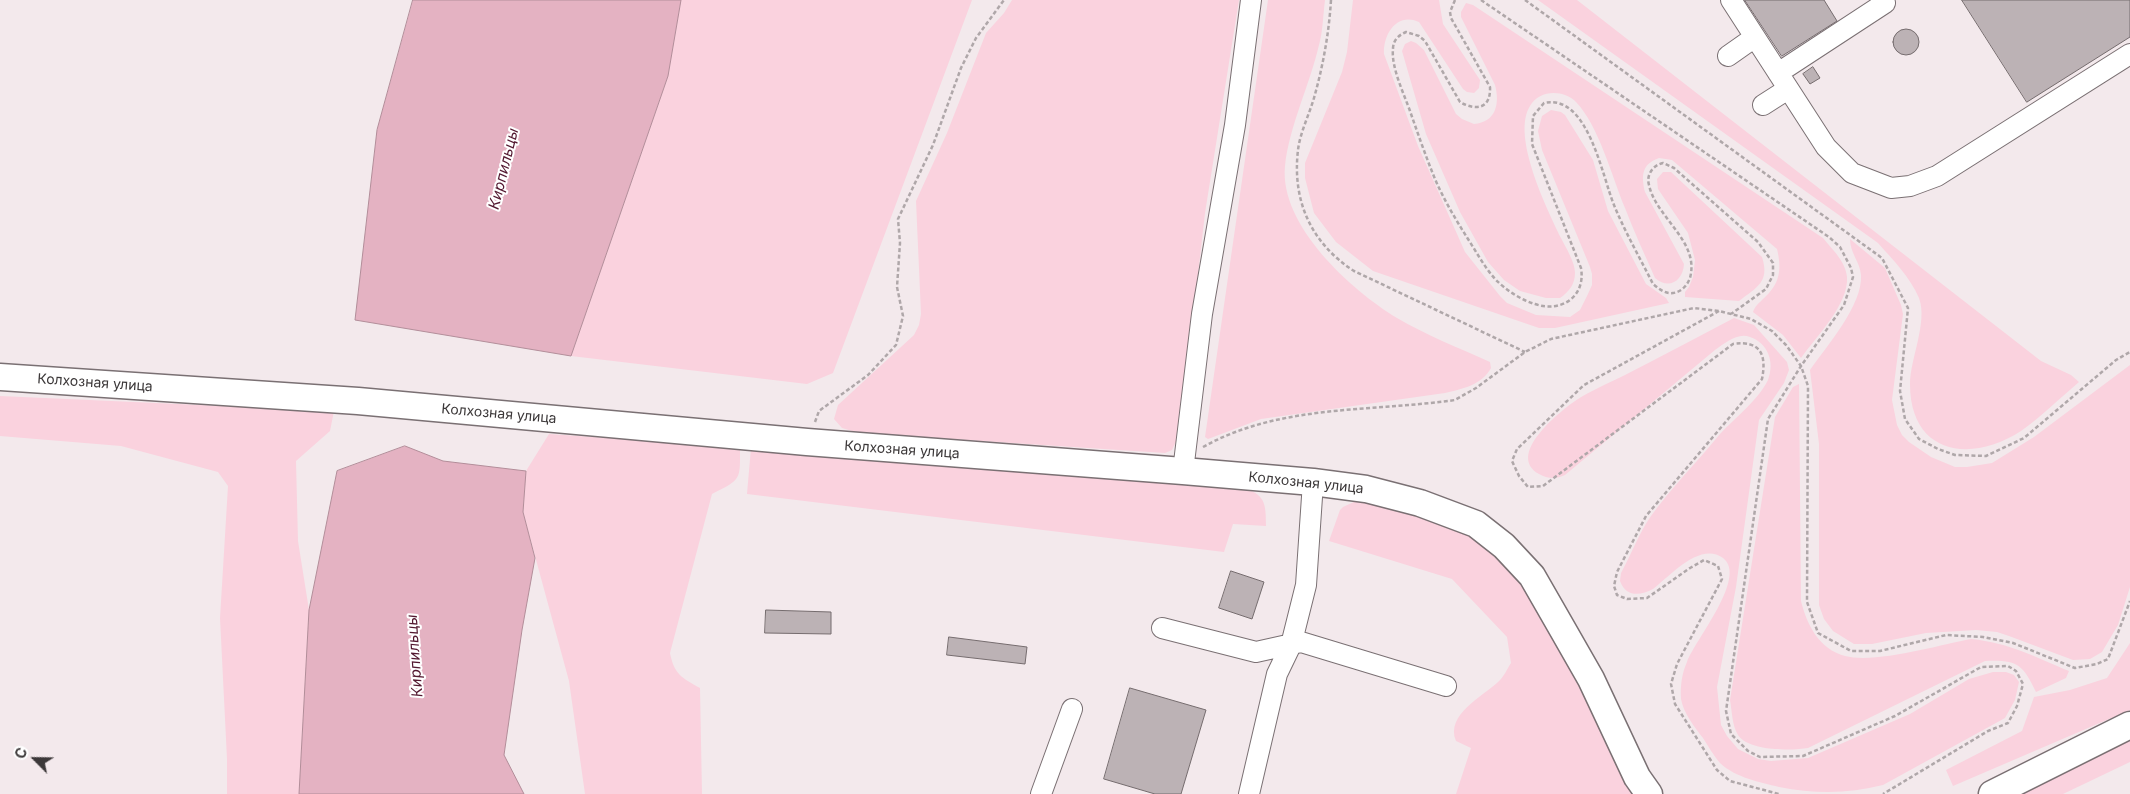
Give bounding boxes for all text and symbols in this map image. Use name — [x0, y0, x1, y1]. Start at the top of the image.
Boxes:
water label: Кирпильцы — [485, 127, 523, 211]
street label: Колхозная улица — [37, 371, 153, 395]
street label: Колхозная улица — [441, 401, 557, 427]
street label: Колхозная улица — [844, 438, 960, 462]
street label: Колхозная улица — [1248, 469, 1364, 497]
water label: Кирпильцы — [403, 614, 427, 698]
north arrow — [10, 734, 60, 784]
text: С — [11, 745, 31, 761]

